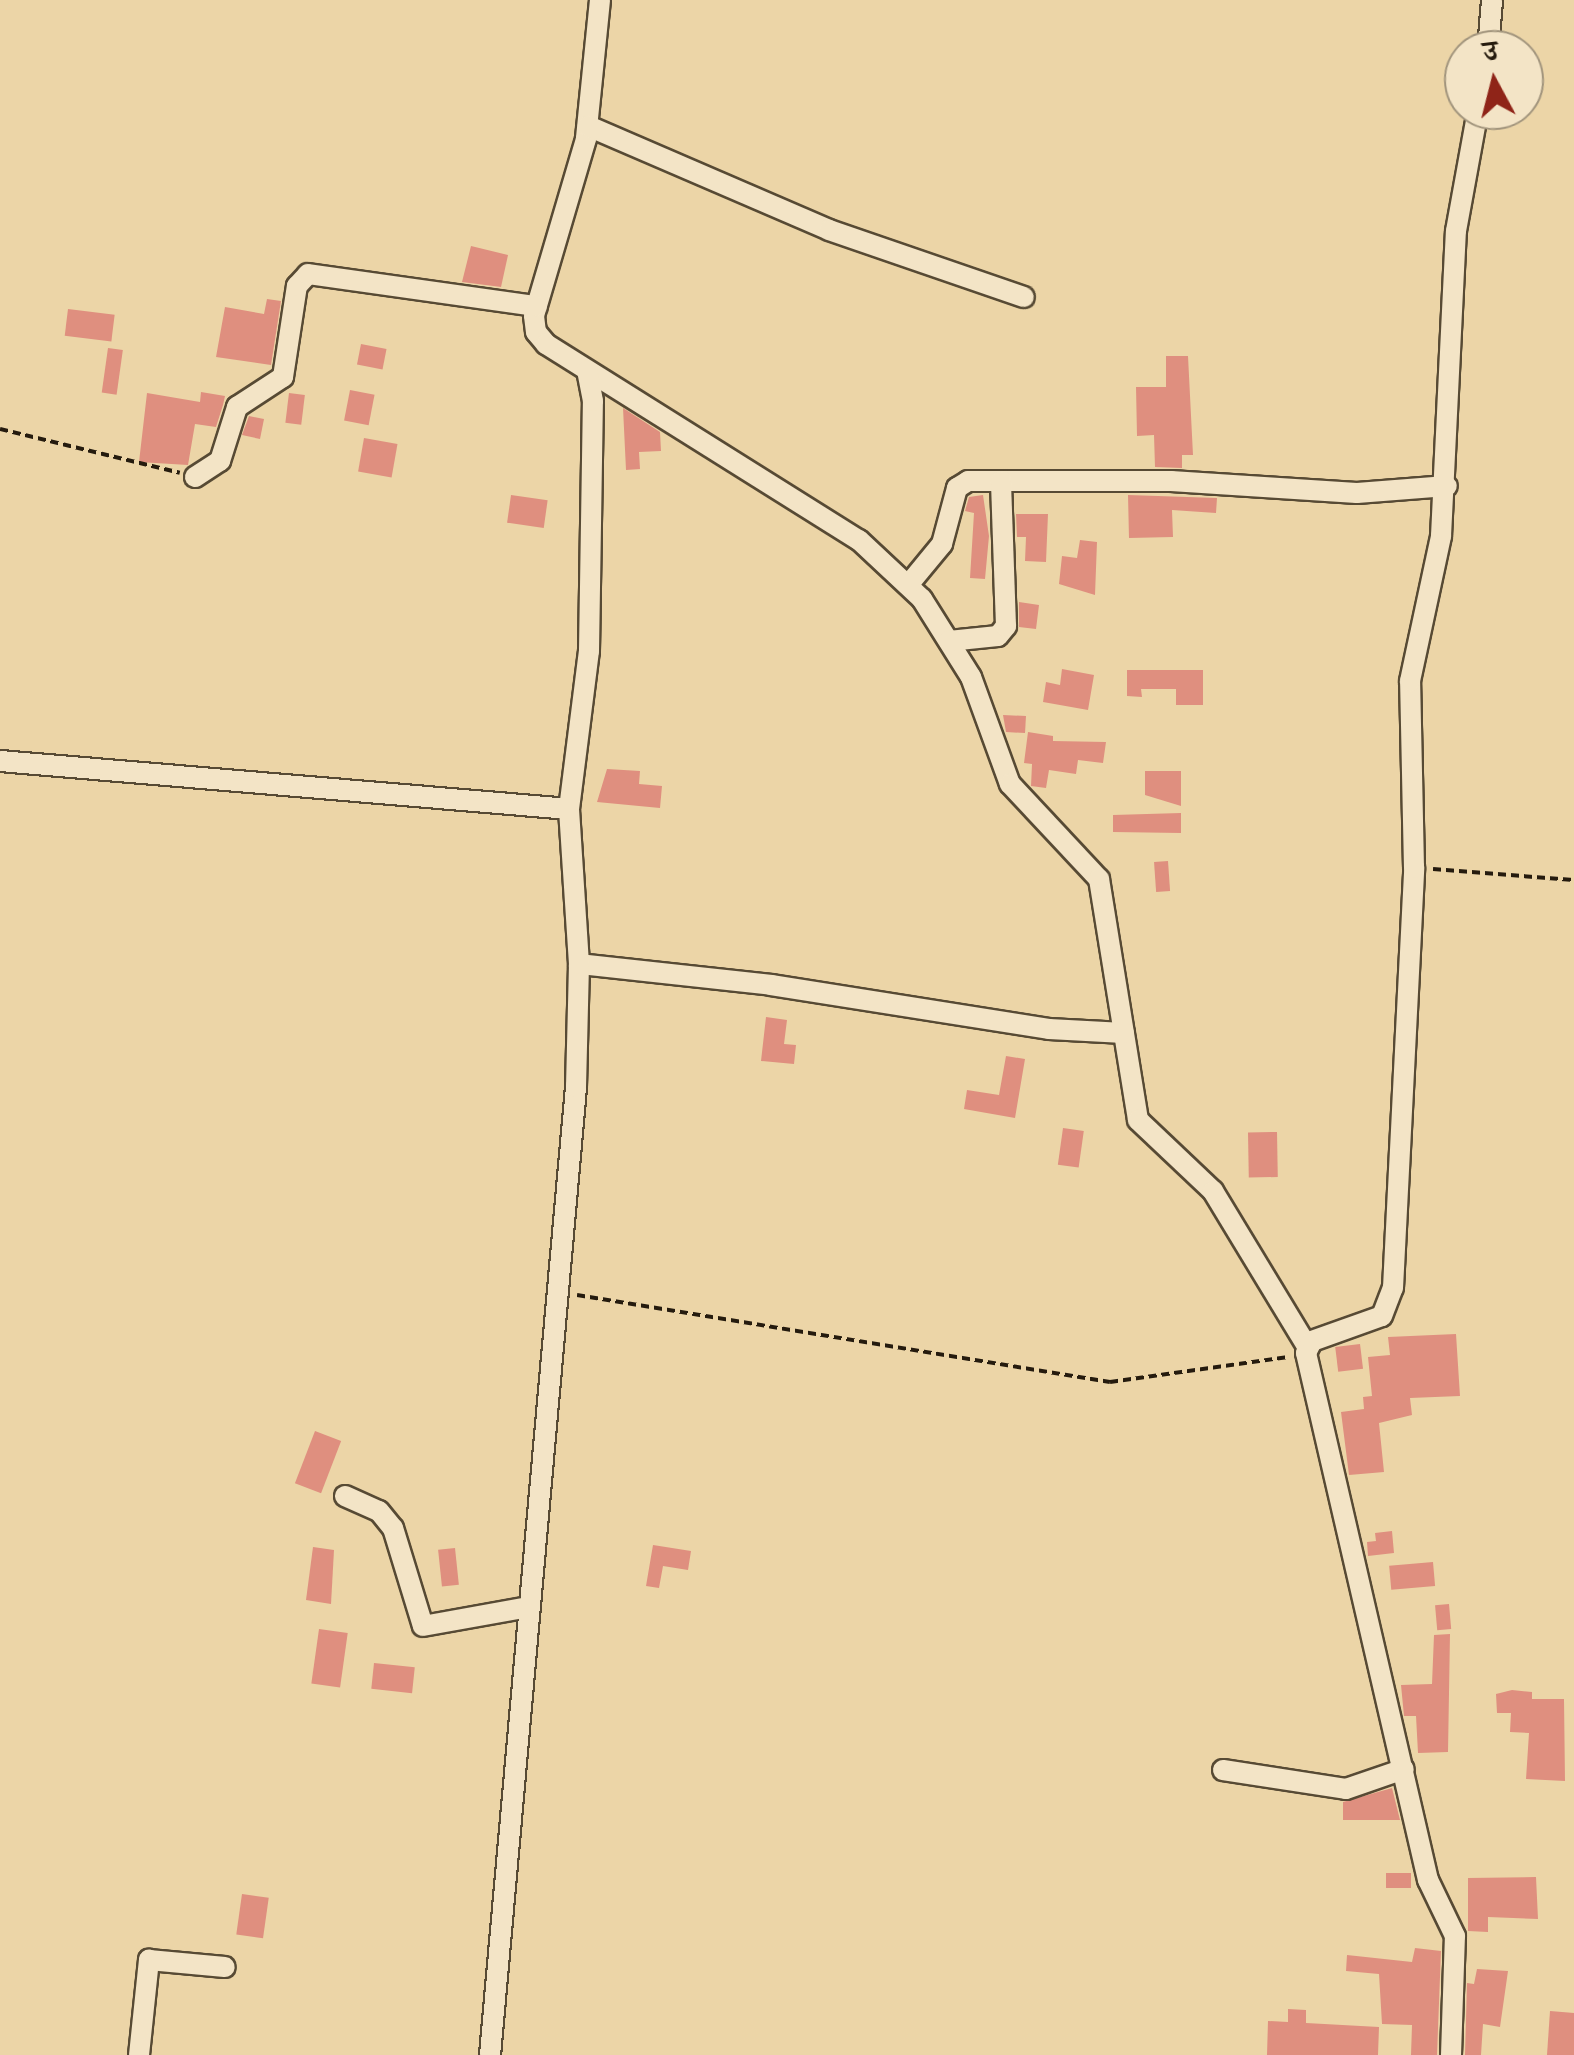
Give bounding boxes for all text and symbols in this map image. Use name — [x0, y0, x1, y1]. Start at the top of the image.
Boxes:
north arrow — [1444, 30, 1544, 130]
text: उ — [1481, 33, 1500, 70]

